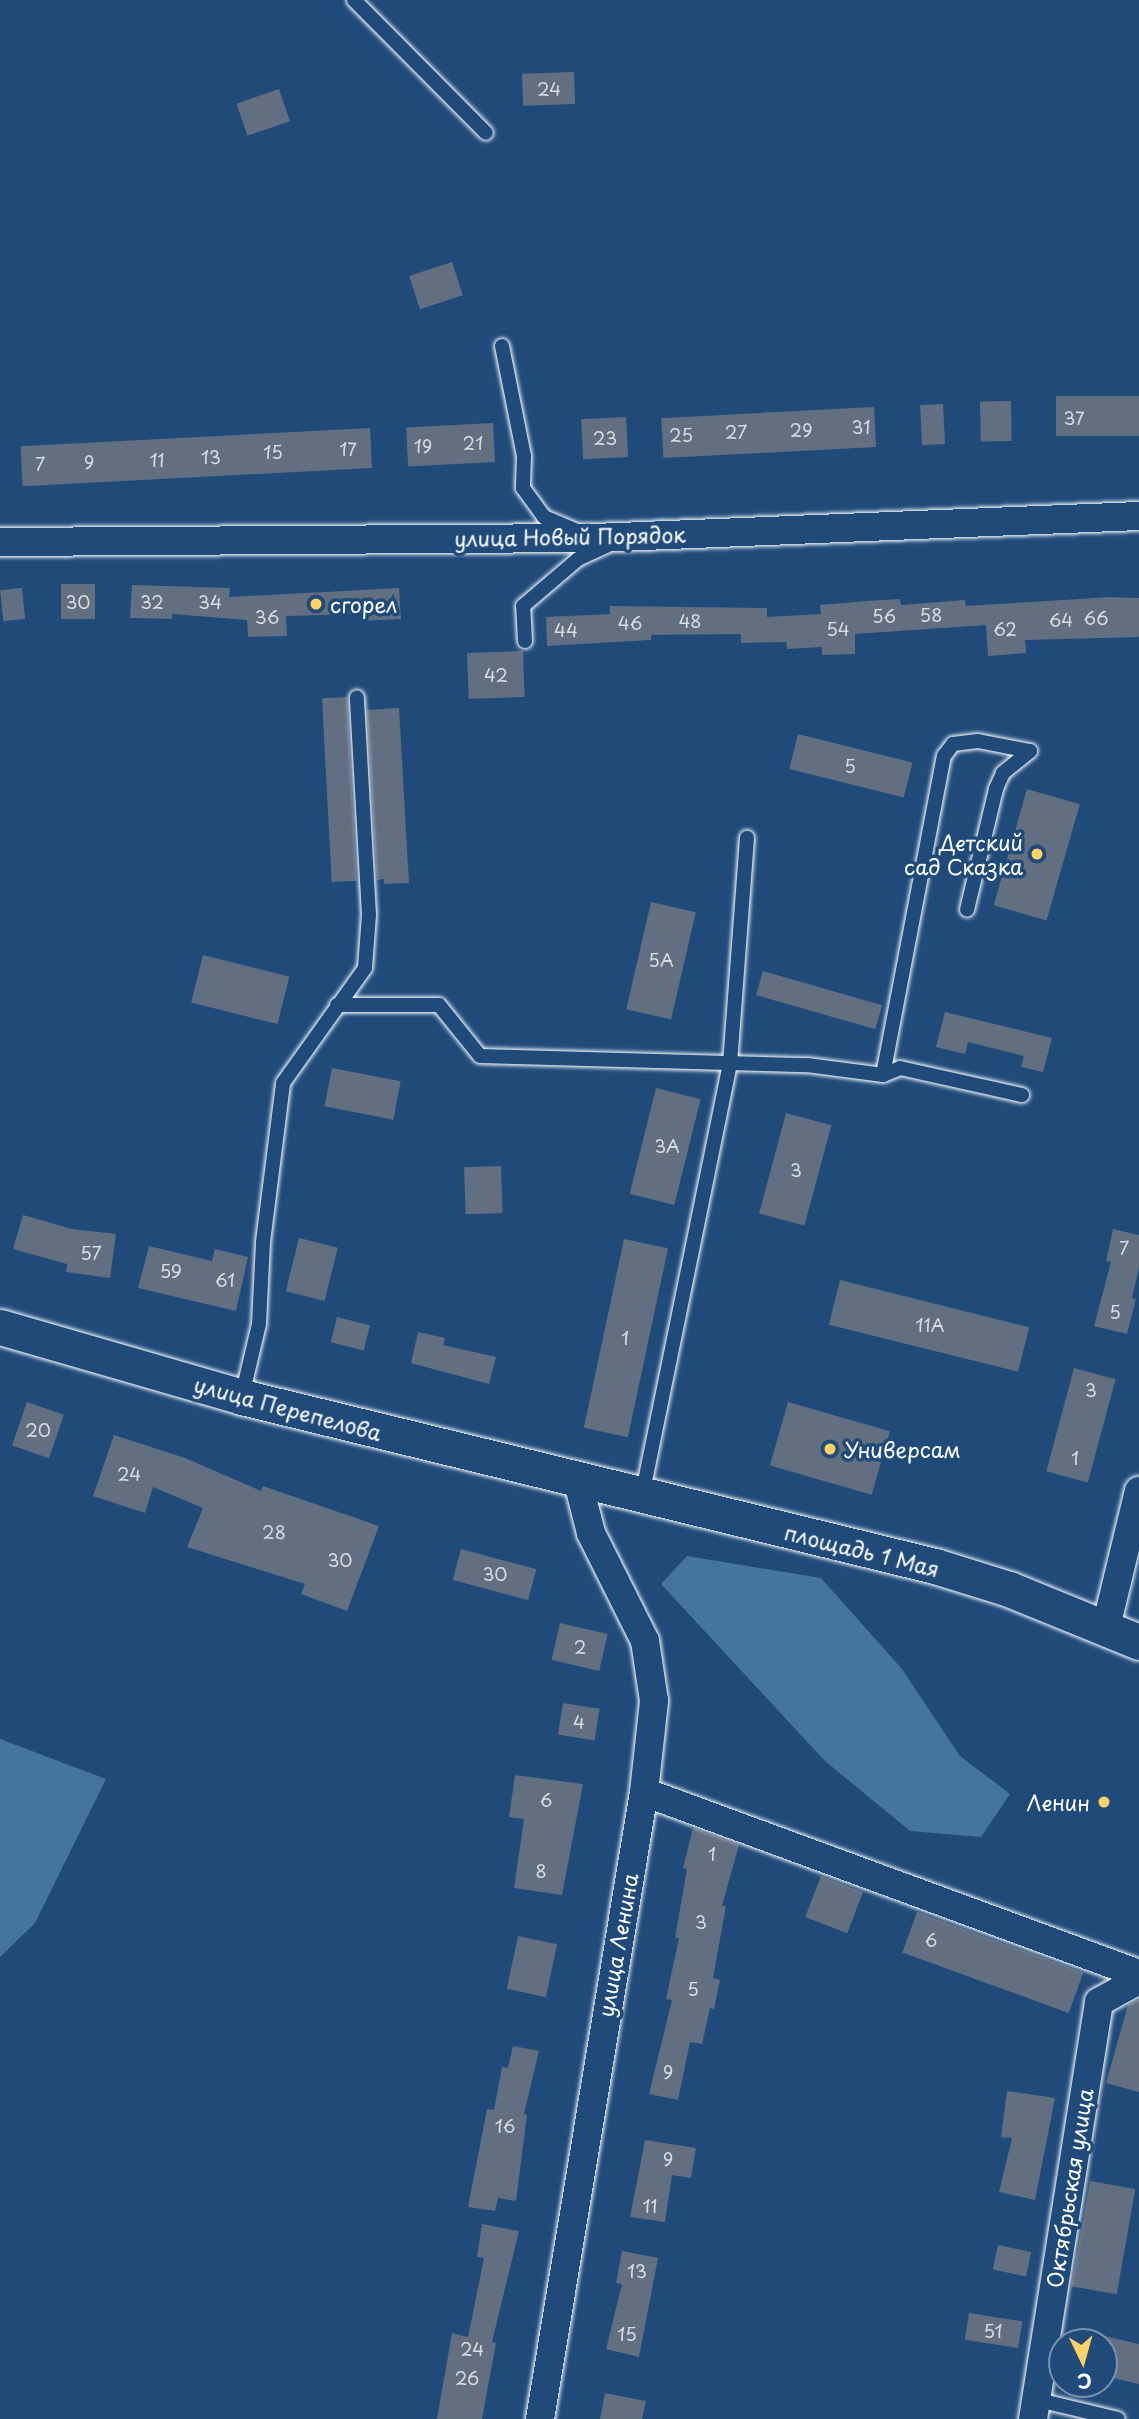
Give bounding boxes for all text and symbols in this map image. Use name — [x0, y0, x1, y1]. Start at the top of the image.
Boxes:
house number: 24 — [537, 78, 561, 100]
house number: 37 — [1063, 407, 1085, 429]
house number: 31 — [852, 416, 870, 438]
house number: 29 — [790, 419, 812, 441]
house number: 27 — [725, 421, 747, 443]
house number: 25 — [669, 424, 693, 446]
house number: 23 — [593, 427, 617, 449]
house number: 21 — [463, 432, 483, 454]
house number: 19 — [414, 435, 432, 457]
house number: 17 — [339, 438, 357, 460]
house number: 15 — [263, 441, 283, 463]
house number: 13 — [201, 446, 221, 468]
house number: 11 — [149, 449, 165, 471]
house number: 9 — [84, 451, 94, 473]
house number: 7 — [35, 453, 45, 475]
street label: улица Новый Порядок — [453, 521, 687, 551]
house number: 30 — [65, 591, 91, 613]
house number: 32 — [140, 591, 164, 613]
house number: 34 — [198, 591, 222, 613]
place label: сгорел — [330, 591, 397, 617]
marker: сгорел — [308, 596, 324, 612]
house number: 58 — [920, 604, 942, 626]
house number: 56 — [872, 605, 896, 627]
house number: 36 — [255, 606, 279, 628]
house number: 66 — [1084, 607, 1108, 629]
house number: 64 — [1049, 609, 1073, 631]
house number: 48 — [678, 610, 702, 632]
house number: 46 — [618, 612, 642, 634]
house number: 54 — [826, 618, 850, 640]
house number: 62 — [993, 618, 1017, 640]
house number: 44 — [554, 619, 578, 641]
house number: 42 — [484, 664, 508, 686]
house number: 5 — [844, 755, 856, 777]
place label: Детский сад Сказка — [904, 829, 1023, 879]
marker: Детский сад Сказка — [1029, 846, 1045, 862]
house number: 5А — [648, 949, 674, 971]
house number: 3А — [654, 1135, 680, 1157]
house number: 3 — [790, 1159, 802, 1181]
house number: 7 — [1119, 1237, 1129, 1259]
house number: 57 — [80, 1242, 102, 1264]
house number: 59 — [160, 1260, 182, 1282]
house number: 61 — [215, 1269, 235, 1291]
house number: 5 — [1109, 1301, 1121, 1323]
house number: 11А — [916, 1314, 944, 1336]
house number: 1 — [621, 1327, 629, 1349]
street label: улица Перепелова — [191, 1371, 385, 1445]
house number: 3 — [1085, 1379, 1097, 1401]
house number: 20 — [25, 1419, 51, 1441]
place label: Универсам — [844, 1436, 961, 1462]
marker: Универсам — [822, 1441, 838, 1457]
house number: 1 — [1071, 1447, 1079, 1469]
house number: 24 — [117, 1463, 141, 1485]
street label: площадь 1 Мая — [782, 1519, 942, 1581]
house number: 28 — [262, 1521, 286, 1543]
house number: 30 — [327, 1549, 353, 1571]
house number: 30 — [482, 1563, 508, 1585]
house number: 2 — [574, 1636, 586, 1658]
house number: 4 — [573, 1711, 585, 1733]
house number: 6 — [540, 1789, 552, 1811]
place label: Ленин — [1027, 1789, 1090, 1815]
marker: Ленин — [1096, 1794, 1112, 1810]
house number: 1 — [708, 1843, 716, 1865]
house number: 8 — [535, 1860, 547, 1882]
street label: улица Ленина — [592, 1870, 642, 2020]
house number: 3 — [695, 1911, 707, 1933]
house number: 6 — [925, 1929, 937, 1951]
house number: 5 — [687, 1978, 699, 2000]
house number: 9 — [663, 2061, 673, 2083]
street label: Октябрьская улица — [1041, 2085, 1097, 2291]
house number: 16 — [495, 2115, 515, 2137]
house number: 9 — [663, 2148, 673, 2170]
house number: 11 — [642, 2195, 658, 2217]
house number: 13 — [627, 2260, 647, 2282]
house number: 51 — [983, 2320, 1003, 2342]
house number: 15 — [617, 2323, 637, 2345]
north arrow — [1048, 2328, 1118, 2398]
house number: 24 — [460, 2338, 484, 2360]
house number: 26 — [455, 2367, 479, 2389]
text: С — [1076, 2367, 1093, 2396]

